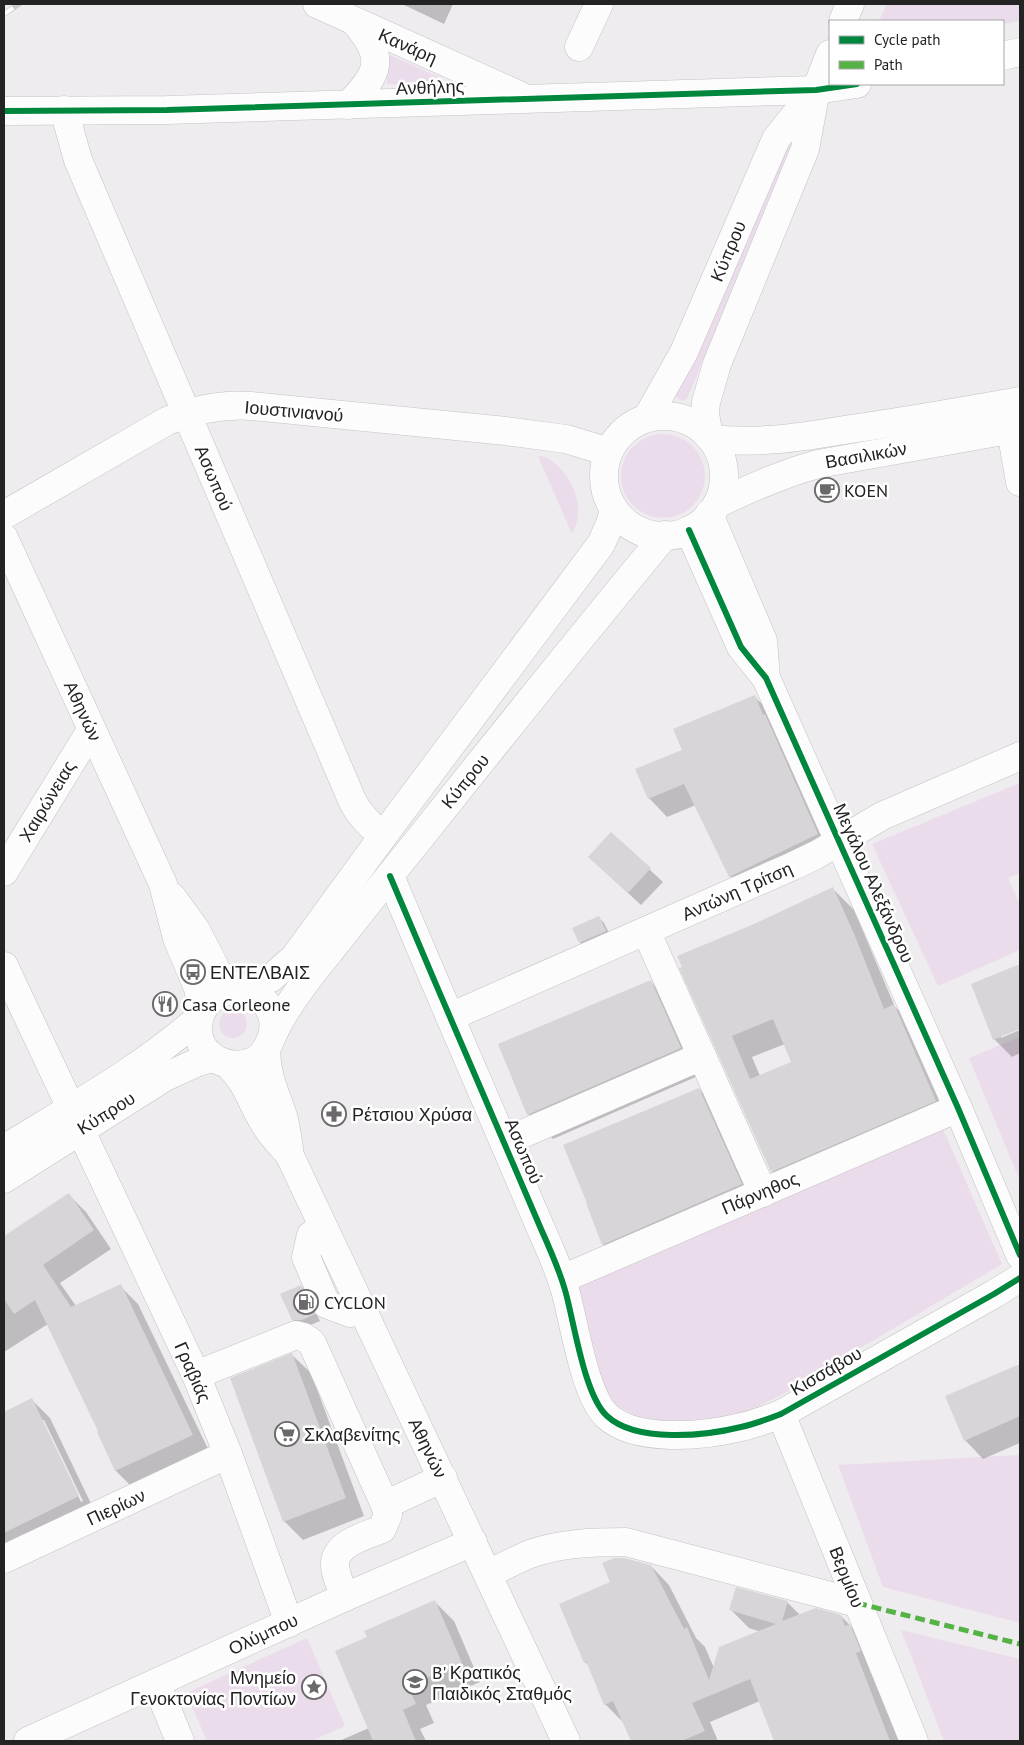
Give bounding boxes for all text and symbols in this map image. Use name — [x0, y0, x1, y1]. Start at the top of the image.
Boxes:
legend — [829, 20, 1004, 85]
street label: Κανάρη — [375, 23, 441, 69]
text: Cycle path — [874, 30, 940, 49]
text: Path — [874, 55, 903, 74]
street label: Ανθήλης — [395, 74, 465, 100]
street label: Κύπρου — [705, 217, 751, 285]
street label: Ιουστινιανού — [244, 395, 344, 427]
street label: Βασιλικών — [823, 437, 909, 473]
street label: Ασωπού — [190, 442, 238, 514]
cafe icon: KOEN — [814, 477, 840, 503]
place label: KOEN — [844, 479, 888, 502]
street label: Αθηνών — [59, 677, 107, 745]
street label: Κύπρου — [436, 749, 494, 813]
street label: Χαιρώνειας — [14, 756, 80, 846]
street label: Μεγάλου Αλεξάνδρου — [829, 800, 919, 966]
street label: Αντώνη Τρίτση — [678, 856, 796, 926]
bus stop icon: ΕΝΤΕΛΒΑΙΣ — [180, 959, 206, 985]
place label: ΕΝΤΕΛΒΑΙΣ — [210, 961, 310, 984]
restaurant icon: Casa Corleone — [152, 991, 178, 1017]
place label: Casa Corleone — [182, 993, 290, 1016]
street label: Κύπρου — [73, 1086, 139, 1140]
pharmacy icon: Ρέτσιου Χρύσα — [321, 1101, 347, 1127]
place label: Ρέτσιου Χρύσα — [352, 1103, 472, 1126]
street label: Ασωπού — [500, 1115, 548, 1187]
street label: Πάρνηθος — [718, 1166, 802, 1219]
fuel station icon: CYCLON — [293, 1289, 319, 1315]
place label: CYCLON — [324, 1291, 386, 1314]
street label: Γραβιάς — [169, 1338, 217, 1406]
street label: Κισσάβου — [786, 1341, 866, 1401]
street label: Αθηνών — [404, 1414, 452, 1482]
supermarket icon: Σκλαβενίτης — [274, 1421, 300, 1447]
place label: Σκλαβενίτης — [304, 1423, 401, 1446]
street label: Πιερίων — [83, 1483, 149, 1531]
street label: Βερμίου — [824, 1543, 870, 1611]
street label: Ολύμπου — [225, 1608, 301, 1660]
place label: B' Κρατικός Παιδικός Σταθμός — [432, 1661, 572, 1705]
place label: Μνημείο Γενοκτονίας Ποντίων — [130, 1666, 296, 1710]
school or university icon: B' Κρατικός Παιδικός Σταθμός — [402, 1669, 428, 1695]
place icon: Μνημείο Γενοκτονίας Ποντίων — [301, 1674, 327, 1700]

